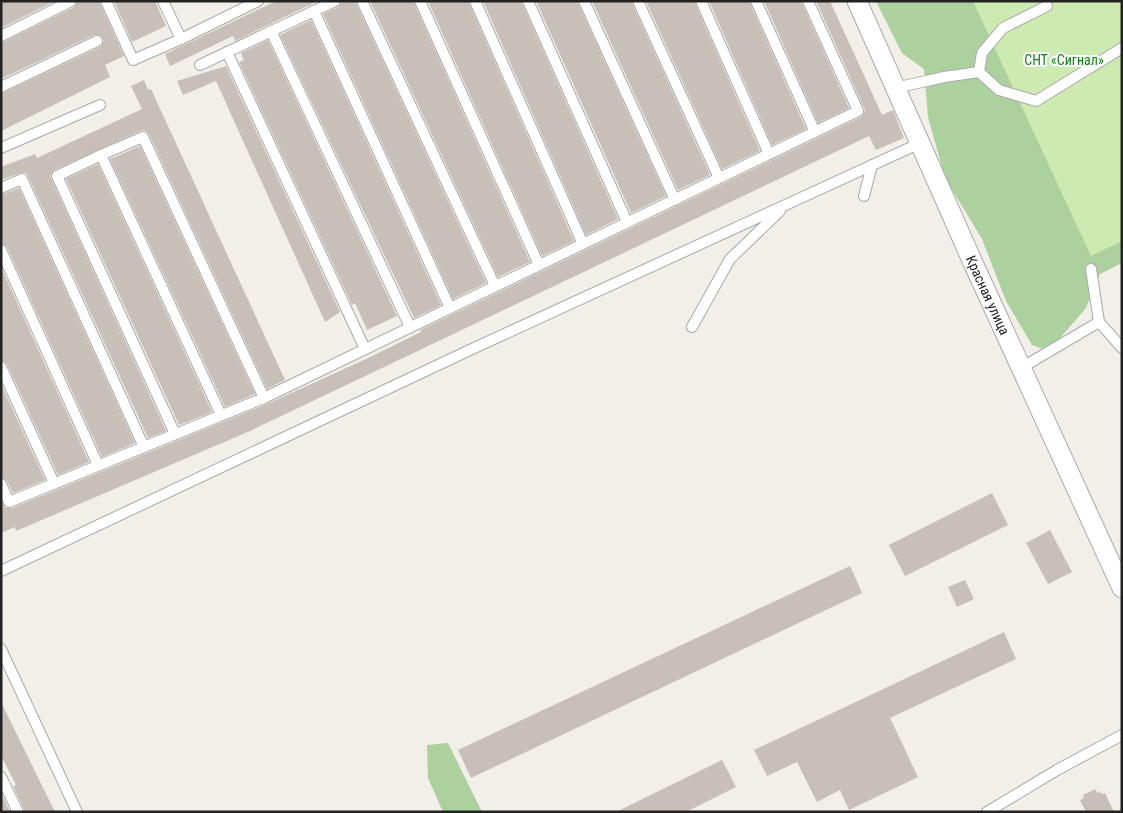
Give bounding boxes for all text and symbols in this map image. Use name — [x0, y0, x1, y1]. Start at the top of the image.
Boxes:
park label: СНТ «Сигнал» — [1024, 52, 1104, 68]
street label: Красная улица — [963, 253, 1013, 337]

